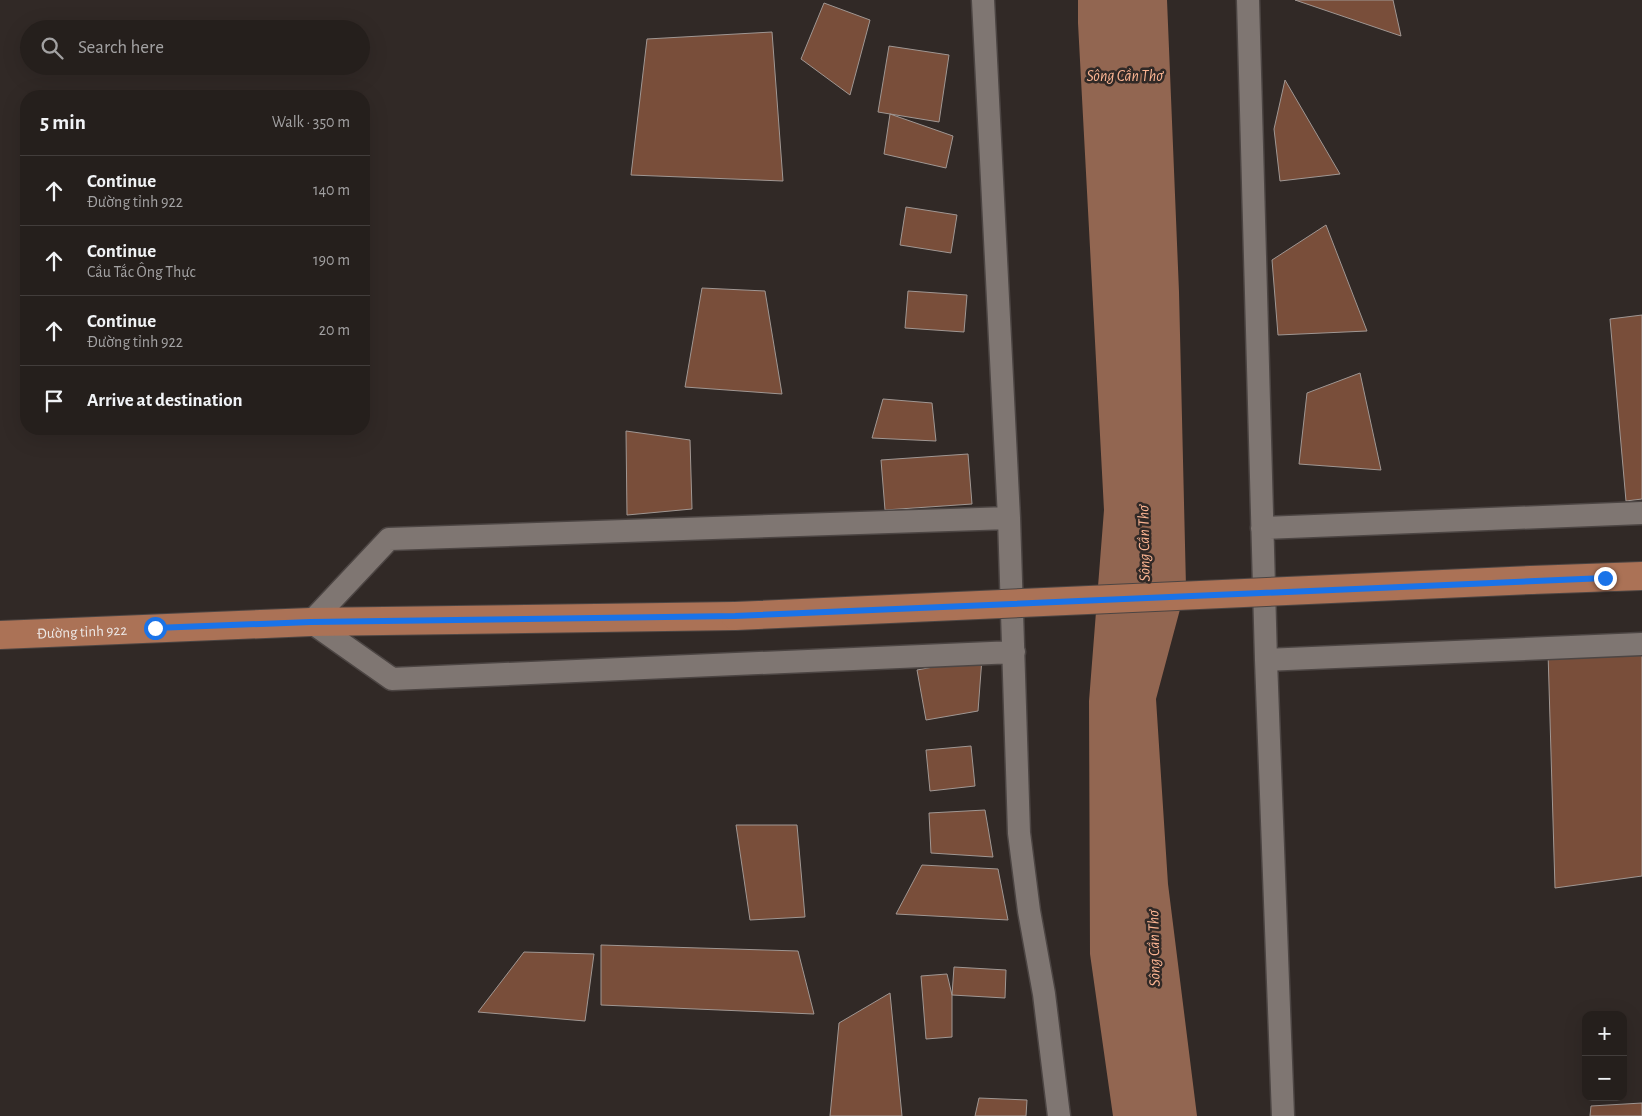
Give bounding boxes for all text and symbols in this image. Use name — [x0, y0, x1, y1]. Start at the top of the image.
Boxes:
search box — [20, 20, 370, 75]
icon: search — [38, 34, 66, 62]
text: Search here — [78, 38, 164, 57]
water label: Sông Cần Thơ — [1086, 68, 1164, 84]
text: 5 min — [40, 112, 86, 133]
text: Walk · 350 m — [272, 114, 350, 130]
text: Continue — [87, 172, 156, 191]
icon: ahead — [40, 177, 68, 205]
text: 140 m — [313, 182, 350, 198]
text: Đường tỉnh 922 — [87, 194, 183, 210]
text: Continue — [87, 242, 156, 261]
icon: ahead — [40, 247, 68, 275]
text: 190 m — [313, 252, 350, 268]
text: Cầu Tắc Ông Thực — [87, 264, 196, 280]
text: Continue — [87, 312, 156, 331]
icon: ahead — [40, 317, 68, 345]
text: 20 m — [319, 322, 350, 338]
text: Đường tỉnh 922 — [87, 334, 183, 350]
icon: arrive — [40, 387, 68, 415]
text: Arrive at destination — [87, 391, 243, 410]
water label: Sông Cần Thơ — [1135, 504, 1153, 582]
route end — [1594, 567, 1617, 590]
route start — [144, 617, 167, 640]
street label: Đường tỉnh 922 — [37, 623, 127, 641]
water label: Sông Cần Thơ — [1145, 909, 1163, 987]
map controls — [1582, 1011, 1627, 1101]
button: + — [1582, 1011, 1627, 1056]
button: − — [1582, 1056, 1627, 1101]

